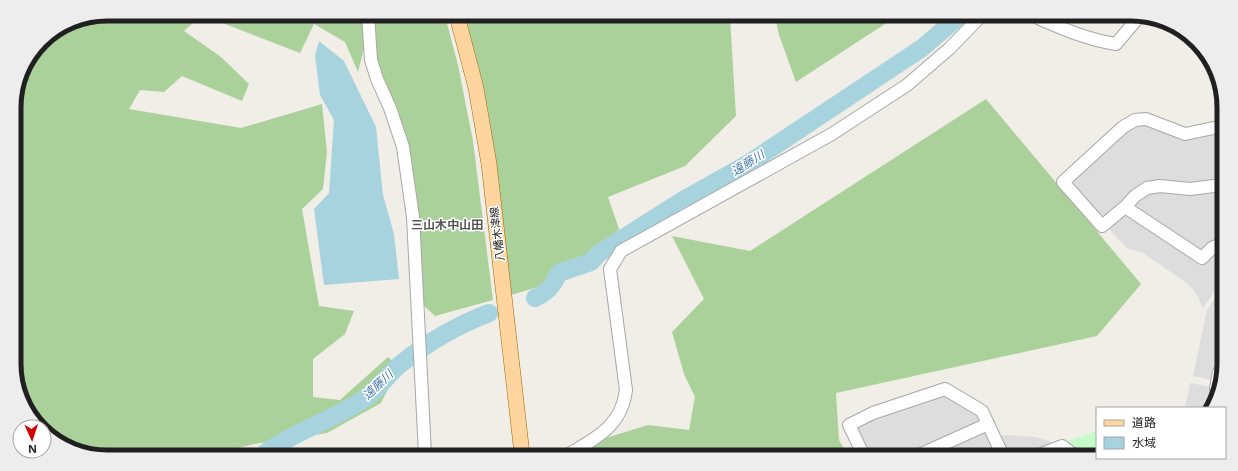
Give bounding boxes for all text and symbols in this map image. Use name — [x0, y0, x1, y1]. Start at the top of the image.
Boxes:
water label: 遠藤川 — [728, 145, 769, 179]
street label: 八幡木津線 — [486, 206, 507, 262]
district label: 三山木中山田 — [411, 216, 483, 233]
water label: 遠藤川 — [359, 365, 398, 403]
legend — [1096, 407, 1226, 459]
text: 道路 — [1132, 414, 1156, 431]
north arrow — [12, 419, 52, 459]
text: 水域 — [1132, 434, 1156, 451]
text: N — [28, 442, 37, 457]

